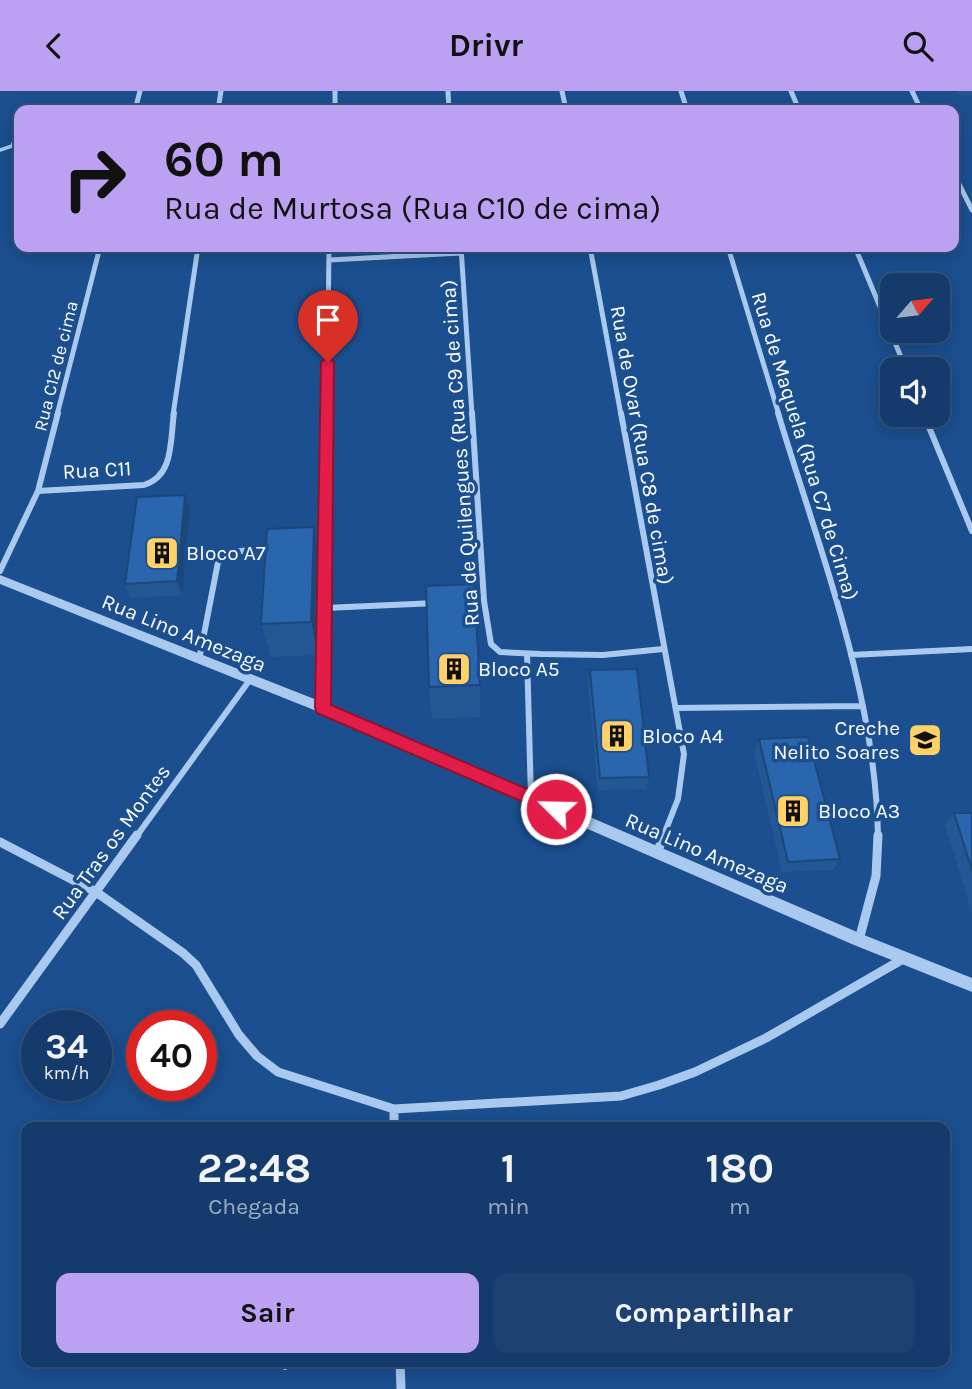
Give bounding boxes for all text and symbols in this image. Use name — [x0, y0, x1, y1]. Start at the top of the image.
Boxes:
icon: back — [35, 27, 73, 65]
text: Drivr — [449, 27, 523, 64]
icon: search — [899, 27, 937, 65]
text: 60 m — [164, 131, 284, 188]
icon: right — [49, 133, 140, 224]
text: Rua de Murtosa (Rua C10 de cima) — [164, 190, 661, 227]
north arrow — [880, 273, 950, 343]
map controls — [880, 273, 950, 427]
street label: Rua de Quilengues (Rua C9 de cima) — [436, 279, 484, 627]
street label: Rua de Maquela (Rua C7 de Cima) — [747, 289, 863, 603]
pin — [298, 290, 358, 362]
street label: Rua C12 de cima — [29, 299, 83, 433]
icon: arrive — [309, 301, 347, 339]
street label: Rua de Ovar (Rua C8 de cima) — [606, 304, 678, 586]
button: sound — [880, 357, 950, 427]
street label: Rua C11 — [62, 456, 132, 484]
building icon: Bloco A7 — [143, 534, 181, 572]
place label: Bloco A7 — [186, 541, 266, 565]
street label: Rua Lino Amezaga — [98, 589, 270, 677]
building icon: Bloco A5 — [435, 650, 473, 688]
place label: Bloco A5 — [478, 657, 560, 681]
place label: Creche Nelito Soares — [773, 716, 900, 764]
building icon: Bloco A4 — [598, 717, 636, 755]
school or university icon: Creche Nelito Soares — [906, 721, 944, 759]
place label: Bloco A4 — [642, 724, 724, 748]
street label: Rua Tras os Montes — [47, 760, 175, 924]
position arrow — [519, 772, 593, 846]
building icon: Bloco A3 — [774, 792, 812, 830]
place label: Bloco A3 — [818, 799, 900, 823]
street label: Rua Lino Amezaga — [622, 808, 792, 898]
speed limit sign: 40 — [126, 1010, 217, 1101]
text: 34 — [45, 1026, 88, 1067]
text: km/h — [44, 1062, 89, 1084]
text: 22:48 — [197, 1143, 311, 1193]
text: 1 — [501, 1143, 516, 1193]
text: 180 — [705, 1143, 774, 1193]
text: Chegada — [208, 1193, 300, 1220]
text: min — [487, 1193, 529, 1220]
text: m — [729, 1193, 750, 1220]
button: Sair — [56, 1273, 479, 1353]
button: Compartilhar — [493, 1273, 915, 1353]

